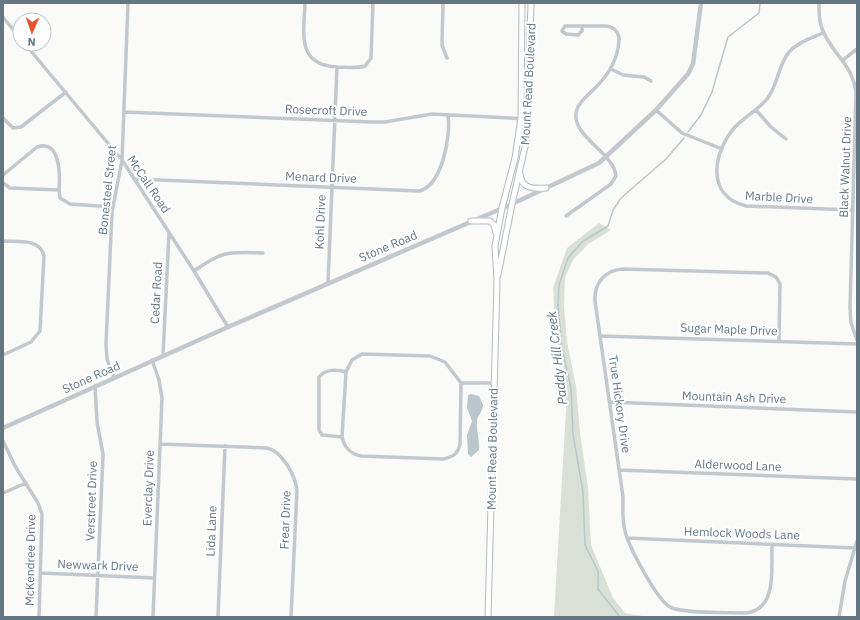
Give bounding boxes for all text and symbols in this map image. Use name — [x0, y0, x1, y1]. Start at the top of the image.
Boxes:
north arrow — [12, 12, 52, 52]
street label: Mount Read Boulevard — [517, 23, 539, 145]
text: N — [27, 35, 36, 49]
street label: Rosecroft Drive — [285, 101, 368, 119]
street label: Black Walnut Drive — [836, 116, 854, 218]
street label: Bonesteel Street — [95, 144, 119, 236]
street label: McCall Road — [124, 152, 174, 216]
street label: Menard Drive — [285, 168, 357, 186]
street label: Marble Drive — [745, 188, 814, 206]
street label: Kohl Drive — [312, 194, 328, 250]
street label: Stone Road — [357, 227, 419, 265]
street label: Cedar Road — [147, 262, 165, 324]
water label: Paddy Hill Creek — [543, 310, 571, 406]
street label: Sugar Maple Drive — [680, 320, 778, 338]
street label: True Hickory Drive — [606, 354, 634, 454]
street label: Stone Road — [60, 358, 122, 396]
street label: Mount Read Boulevard — [483, 388, 501, 510]
street label: Mountain Ash Drive — [682, 388, 787, 406]
street label: Everclay Drive — [139, 449, 157, 526]
street label: Alderwood Lane — [694, 456, 782, 474]
street label: Verstreet Drive — [82, 460, 100, 541]
street label: Frear Drive — [276, 490, 294, 550]
street label: Lida Lane — [203, 505, 219, 557]
street label: McKendree Drive — [22, 514, 38, 606]
street label: Hemlock Woods Lane — [684, 523, 801, 543]
street label: Newwark Drive — [57, 556, 139, 574]

